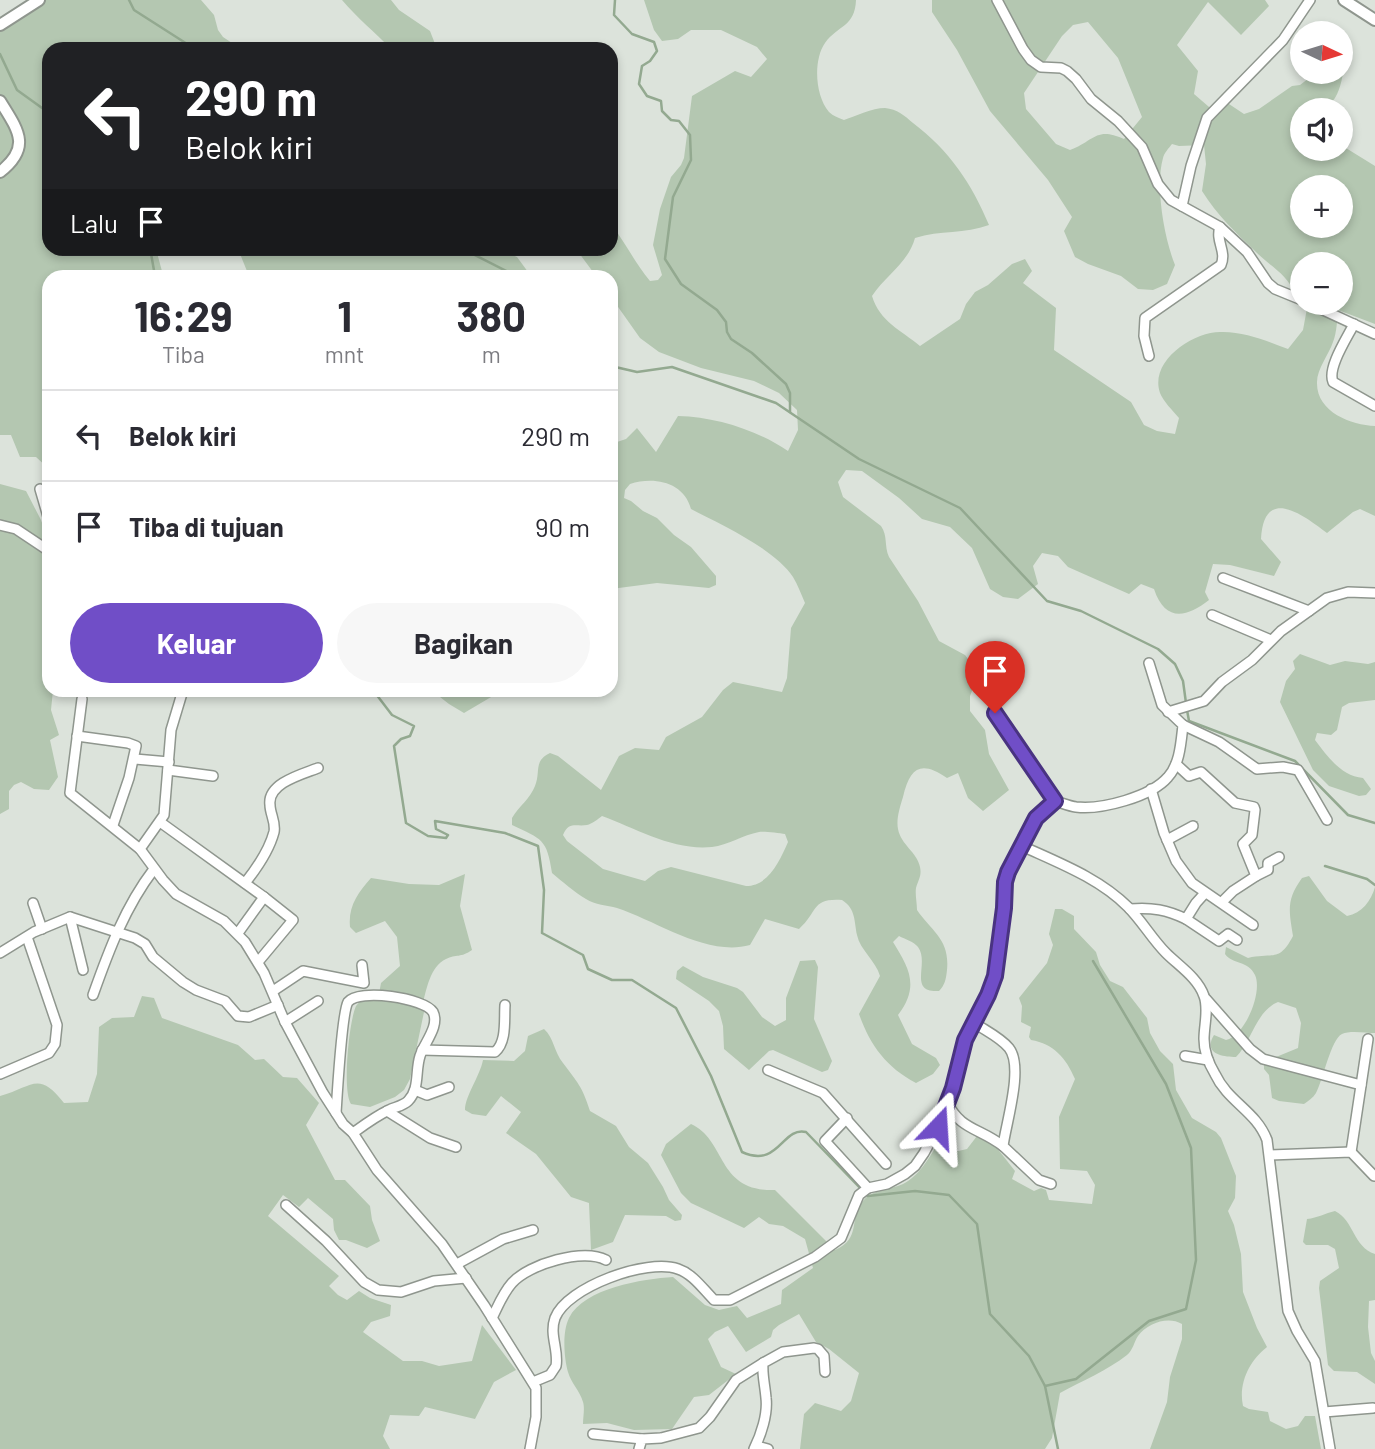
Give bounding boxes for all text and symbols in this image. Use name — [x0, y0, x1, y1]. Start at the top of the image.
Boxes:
north arrow — [1290, 21, 1353, 84]
map controls — [1290, 21, 1353, 315]
text: 290 m — [185, 67, 317, 126]
icon: left — [70, 70, 161, 161]
button: sound — [1290, 98, 1353, 161]
text: Belok kiri — [185, 127, 313, 165]
button: + — [1290, 175, 1353, 238]
icon: arrive — [132, 203, 170, 241]
text: Lalu — [70, 207, 118, 238]
button: − — [1290, 252, 1353, 315]
text: 16:29 — [134, 290, 233, 340]
text: 1 — [337, 290, 352, 340]
text: 380 — [457, 290, 526, 340]
text: Tiba — [162, 340, 205, 368]
text: mnt — [325, 340, 365, 368]
text: m — [482, 340, 501, 368]
icon: left — [70, 417, 108, 455]
text: Belok kiri — [129, 420, 236, 451]
text: 290 m — [521, 420, 590, 451]
icon: arrive — [70, 508, 108, 546]
text: Tiba di tujuan — [129, 511, 284, 542]
text: 90 m — [535, 511, 590, 542]
button: Keluar — [70, 603, 323, 683]
button: Bagikan — [337, 603, 590, 683]
pin — [965, 641, 1025, 713]
icon: arrive — [976, 652, 1014, 690]
position arrow — [901, 1090, 975, 1164]

